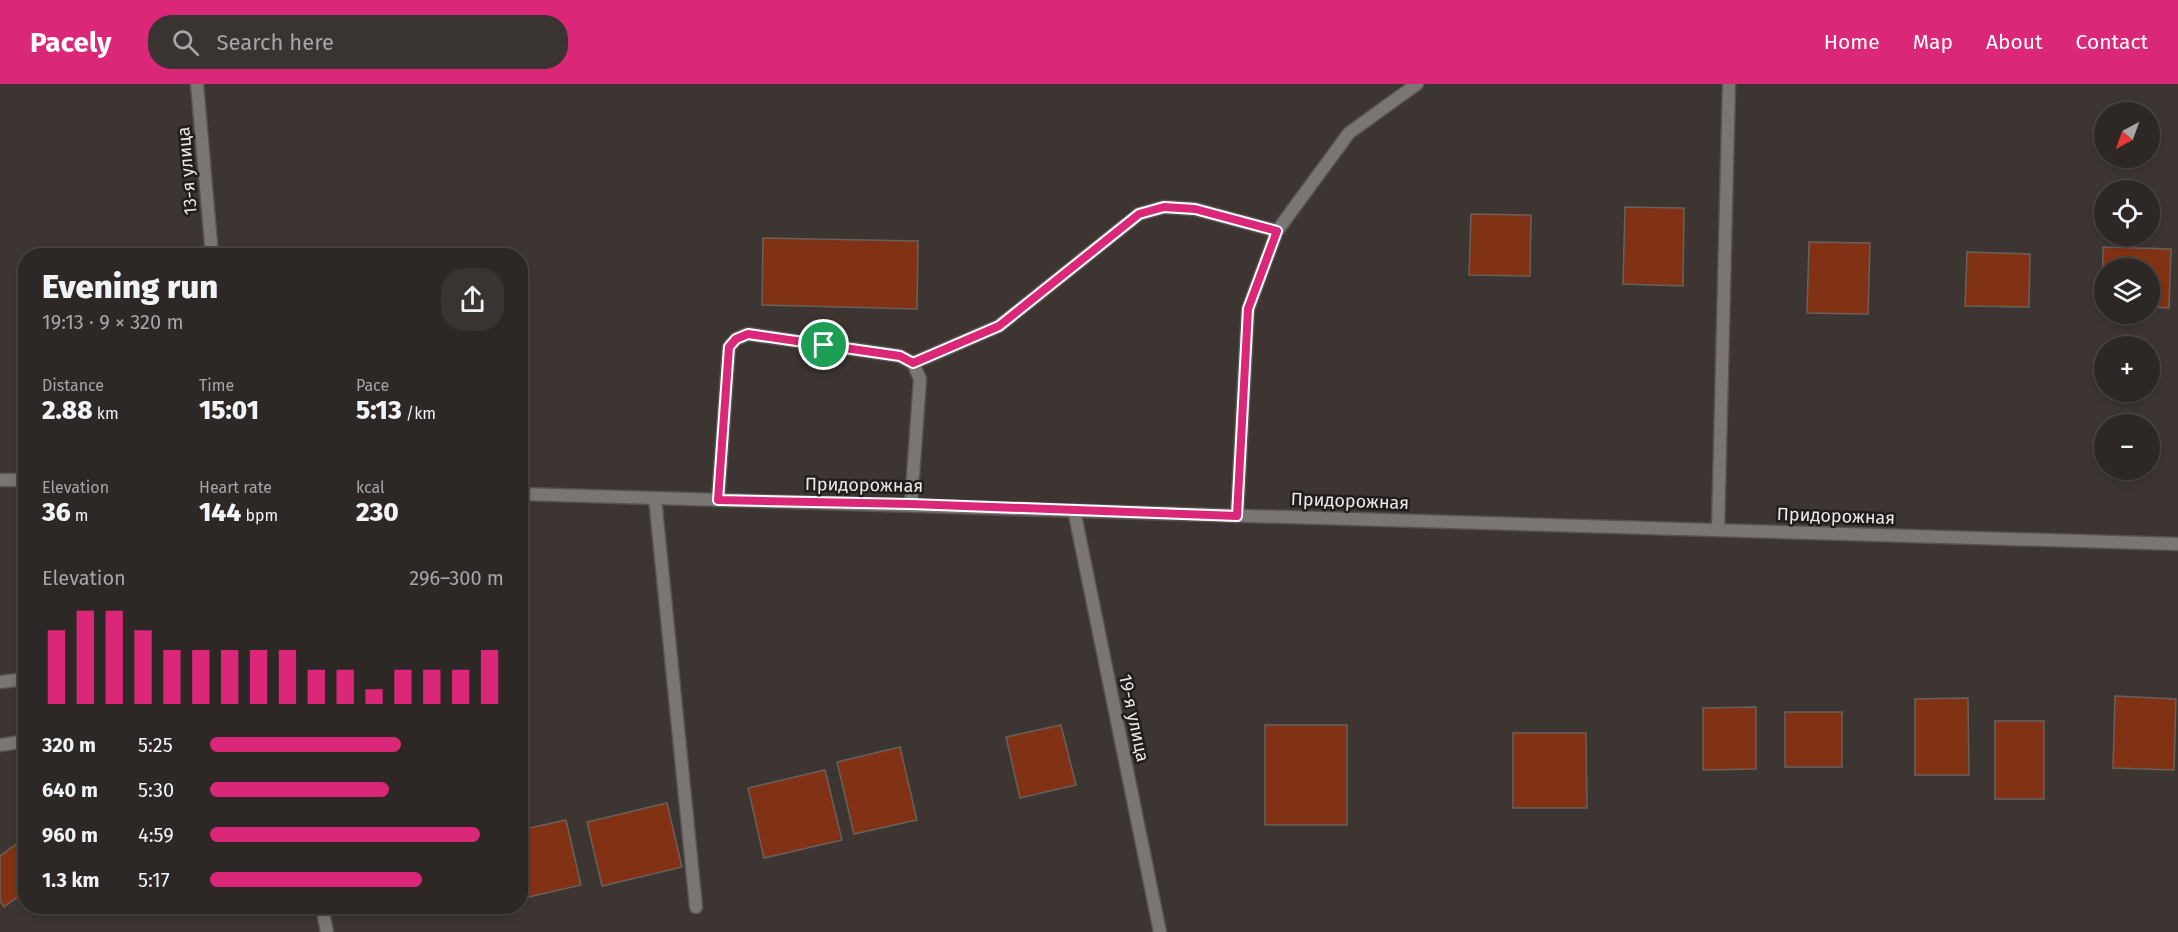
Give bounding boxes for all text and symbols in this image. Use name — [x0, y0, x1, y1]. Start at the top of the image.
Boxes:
search box — [148, 15, 568, 69]
text: Pacely — [30, 26, 112, 59]
icon: search — [169, 26, 202, 59]
text: Search here — [217, 29, 334, 56]
text: Home — [1824, 29, 1880, 55]
text: Map — [1913, 29, 1953, 55]
text: About — [1986, 29, 2043, 55]
text: Contact — [2076, 29, 2148, 55]
north arrow — [2094, 102, 2160, 168]
map controls — [2094, 102, 2160, 480]
street label: 13-я улица — [172, 126, 202, 216]
button: locate — [2094, 180, 2160, 246]
button: layers — [2094, 258, 2160, 324]
text: Evening run — [42, 267, 218, 307]
button: share — [441, 268, 504, 331]
text: 19:13 · 9 × 320 m — [42, 310, 184, 334]
pin — [798, 319, 849, 370]
icon: arrive — [807, 328, 840, 361]
button: + — [2094, 336, 2160, 402]
text: Distance — [42, 376, 104, 395]
text: Time — [199, 376, 234, 395]
text: Pace — [356, 376, 389, 395]
text: 2.88 — [42, 395, 93, 426]
text: 15:01 — [199, 395, 259, 426]
text: 5:13 — [356, 395, 402, 426]
text: km — [93, 404, 119, 423]
text: /km — [402, 404, 436, 423]
button: − — [2094, 414, 2160, 480]
street label: Придорожная — [805, 473, 923, 497]
text: Elevation — [42, 478, 109, 497]
text: Heart rate — [199, 478, 272, 497]
text: kcal — [356, 478, 385, 497]
street label: Придорожная — [1290, 488, 1410, 514]
text: 36 — [42, 497, 71, 528]
text: 144 — [199, 497, 241, 528]
text: 230 — [356, 497, 399, 528]
street label: Придорожная — [1776, 503, 1896, 529]
text: m — [71, 506, 89, 525]
text: bpm — [241, 506, 278, 525]
text: Elevation — [42, 566, 126, 590]
text: 296–300 m — [409, 566, 504, 590]
street label: 19-я улица — [1114, 672, 1154, 764]
text: 320 m — [42, 733, 96, 757]
text: 5:25 — [138, 733, 173, 757]
text: 640 m — [42, 778, 98, 802]
text: 5:30 — [138, 778, 174, 802]
text: 960 m — [42, 823, 98, 847]
text: 4:59 — [138, 823, 174, 847]
text: 1.3 km — [42, 868, 99, 892]
text: 5:17 — [138, 868, 170, 892]

